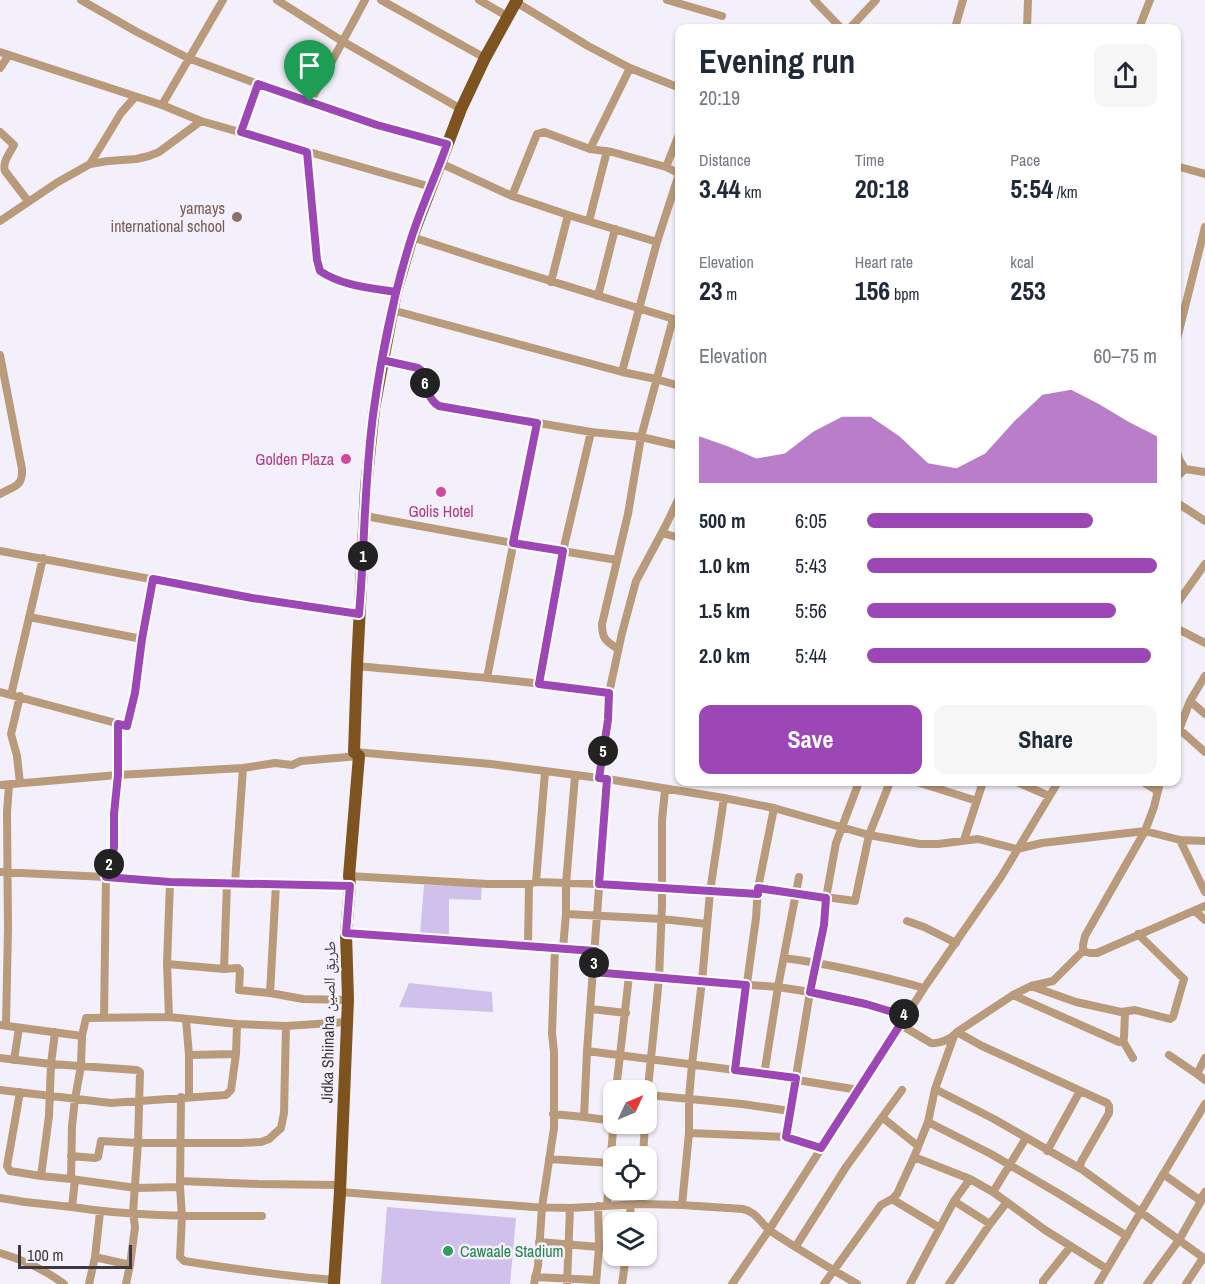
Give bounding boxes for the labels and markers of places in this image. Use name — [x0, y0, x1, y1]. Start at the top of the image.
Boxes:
pin — [284, 40, 335, 102]
place label: yamays international school — [110, 197, 225, 237]
marker: yamays international school — [230, 210, 244, 224]
pin: 6 — [410, 368, 440, 398]
place label: Golden Plaza — [255, 448, 335, 470]
marker: Golden Plaza — [339, 452, 353, 466]
marker: Golis Hotel — [434, 485, 448, 499]
place label: Golis Hotel — [409, 500, 474, 522]
pin: 1 — [348, 541, 378, 571]
pin: 5 — [588, 736, 618, 766]
pin: 2 — [94, 849, 124, 879]
pin: 3 — [579, 948, 609, 978]
pin: 4 — [889, 999, 919, 1029]
place label: Cawaale Stadium — [460, 1240, 564, 1262]
marker: Cawaale Stadium — [441, 1244, 455, 1258]

